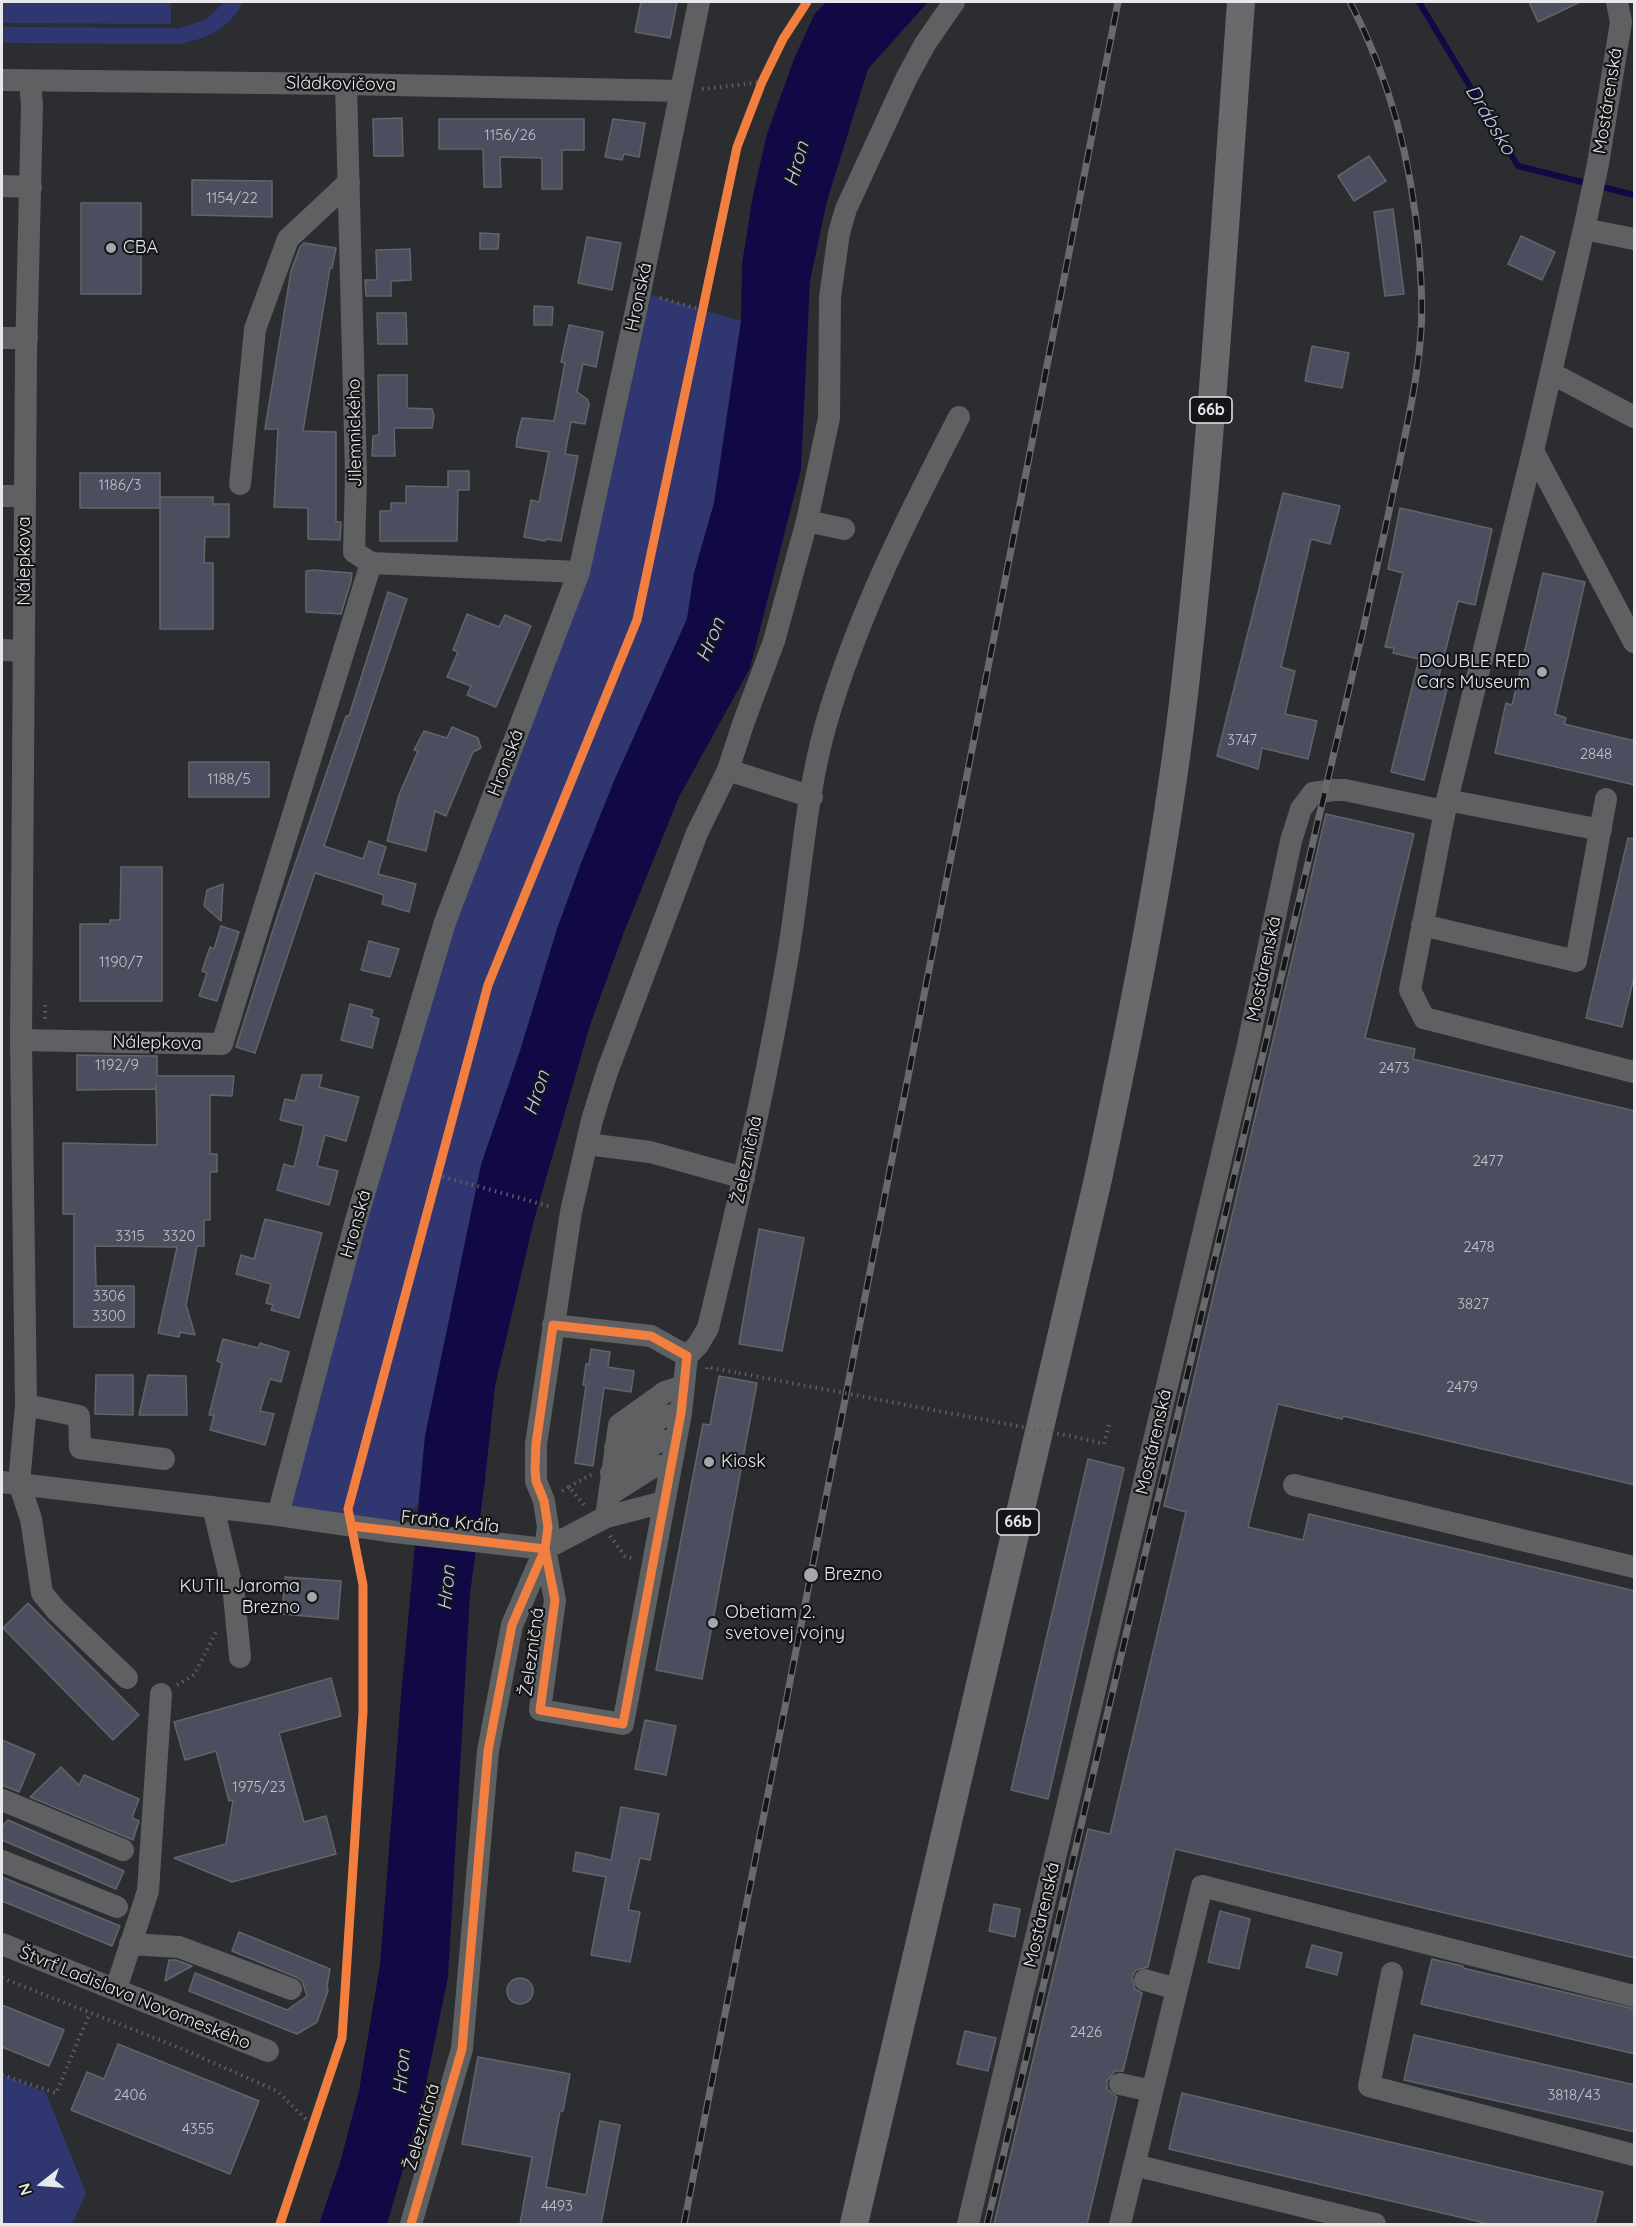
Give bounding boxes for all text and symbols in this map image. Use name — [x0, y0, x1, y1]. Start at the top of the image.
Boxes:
street label: Mostárenská — [1589, 46, 1627, 156]
street label: Sládkovičova — [286, 72, 396, 96]
water label: Drábsko — [1460, 80, 1520, 160]
house number: 1156/26 — [484, 126, 536, 144]
water label: Hron — [779, 139, 815, 189]
house number: 1154/22 — [206, 189, 258, 207]
place label: CBA — [123, 237, 158, 259]
marker: CBA — [104, 241, 118, 255]
street label: Hronská — [621, 261, 657, 333]
street label: Jilemnického — [343, 378, 367, 488]
road number: 66b — [1190, 397, 1232, 423]
house number: 1186/3 — [99, 476, 141, 494]
street label: Nálepkova — [14, 516, 36, 606]
water label: Hron — [691, 615, 731, 665]
place label: DOUBLE RED Cars Museum — [1417, 651, 1530, 694]
marker: DOUBLE RED Cars Museum — [1535, 665, 1549, 679]
street label: Hronská — [483, 727, 529, 799]
house number: 3747 — [1227, 731, 1257, 749]
house number: 2848 — [1580, 745, 1612, 763]
house number: 1188/5 — [207, 770, 251, 788]
street label: Mostárenská — [1242, 914, 1286, 1024]
house number: 1190/7 — [99, 953, 143, 971]
street label: Nálepkova — [112, 1031, 202, 1055]
house number: 1192/9 — [95, 1056, 139, 1074]
house number: 2473 — [1378, 1059, 1410, 1077]
water label: Hron — [519, 1068, 555, 1118]
street label: Železničná — [727, 1114, 767, 1206]
house number: 2477 — [1473, 1152, 1503, 1170]
street label: Hronská — [336, 1188, 376, 1260]
house number: 3315 — [115, 1227, 145, 1245]
house number: 3320 — [163, 1227, 195, 1245]
house number: 2478 — [1463, 1238, 1495, 1256]
house number: 3306 — [93, 1287, 125, 1305]
house number: 3827 — [1457, 1295, 1489, 1313]
house number: 3300 — [92, 1307, 126, 1325]
house number: 2479 — [1446, 1378, 1478, 1396]
street label: Mostárenská — [1131, 1387, 1177, 1497]
place label: Kiosk — [721, 1451, 766, 1473]
marker: Kiosk — [702, 1455, 716, 1469]
street label: Fraňa Kráľa — [400, 1506, 500, 1538]
road number: 66b — [997, 1509, 1039, 1535]
water label: Hron — [433, 1564, 461, 1612]
place label: Brezno — [824, 1564, 882, 1586]
marker: Brezno — [802, 1566, 820, 1584]
place label: KUTIL Jaroma Brezno — [179, 1576, 300, 1618]
marker: KUTIL Jaroma Brezno — [305, 1590, 319, 1604]
place label: Obetiam 2. svetovej vojny — [725, 1602, 845, 1644]
street label: Železničná — [515, 1606, 549, 1698]
marker: Obetiam 2. svetovej vojny — [706, 1616, 720, 1630]
house number: 1975/23 — [232, 1778, 286, 1796]
street label: Mostárenská — [1019, 1860, 1065, 1970]
street label: Štvrť Ladislava Novomeského — [16, 1942, 254, 2054]
house number: 2426 — [1070, 2023, 1102, 2041]
water label: Hron — [388, 2048, 416, 2096]
street label: Železničná — [399, 2081, 445, 2173]
house number: 2406 — [114, 2086, 146, 2104]
house number: 3818/43 — [1547, 2086, 1601, 2104]
house number: 4355 — [182, 2120, 214, 2138]
north arrow — [12, 2154, 72, 2214]
text: N — [14, 2181, 36, 2198]
house number: 4493 — [541, 2197, 573, 2215]

